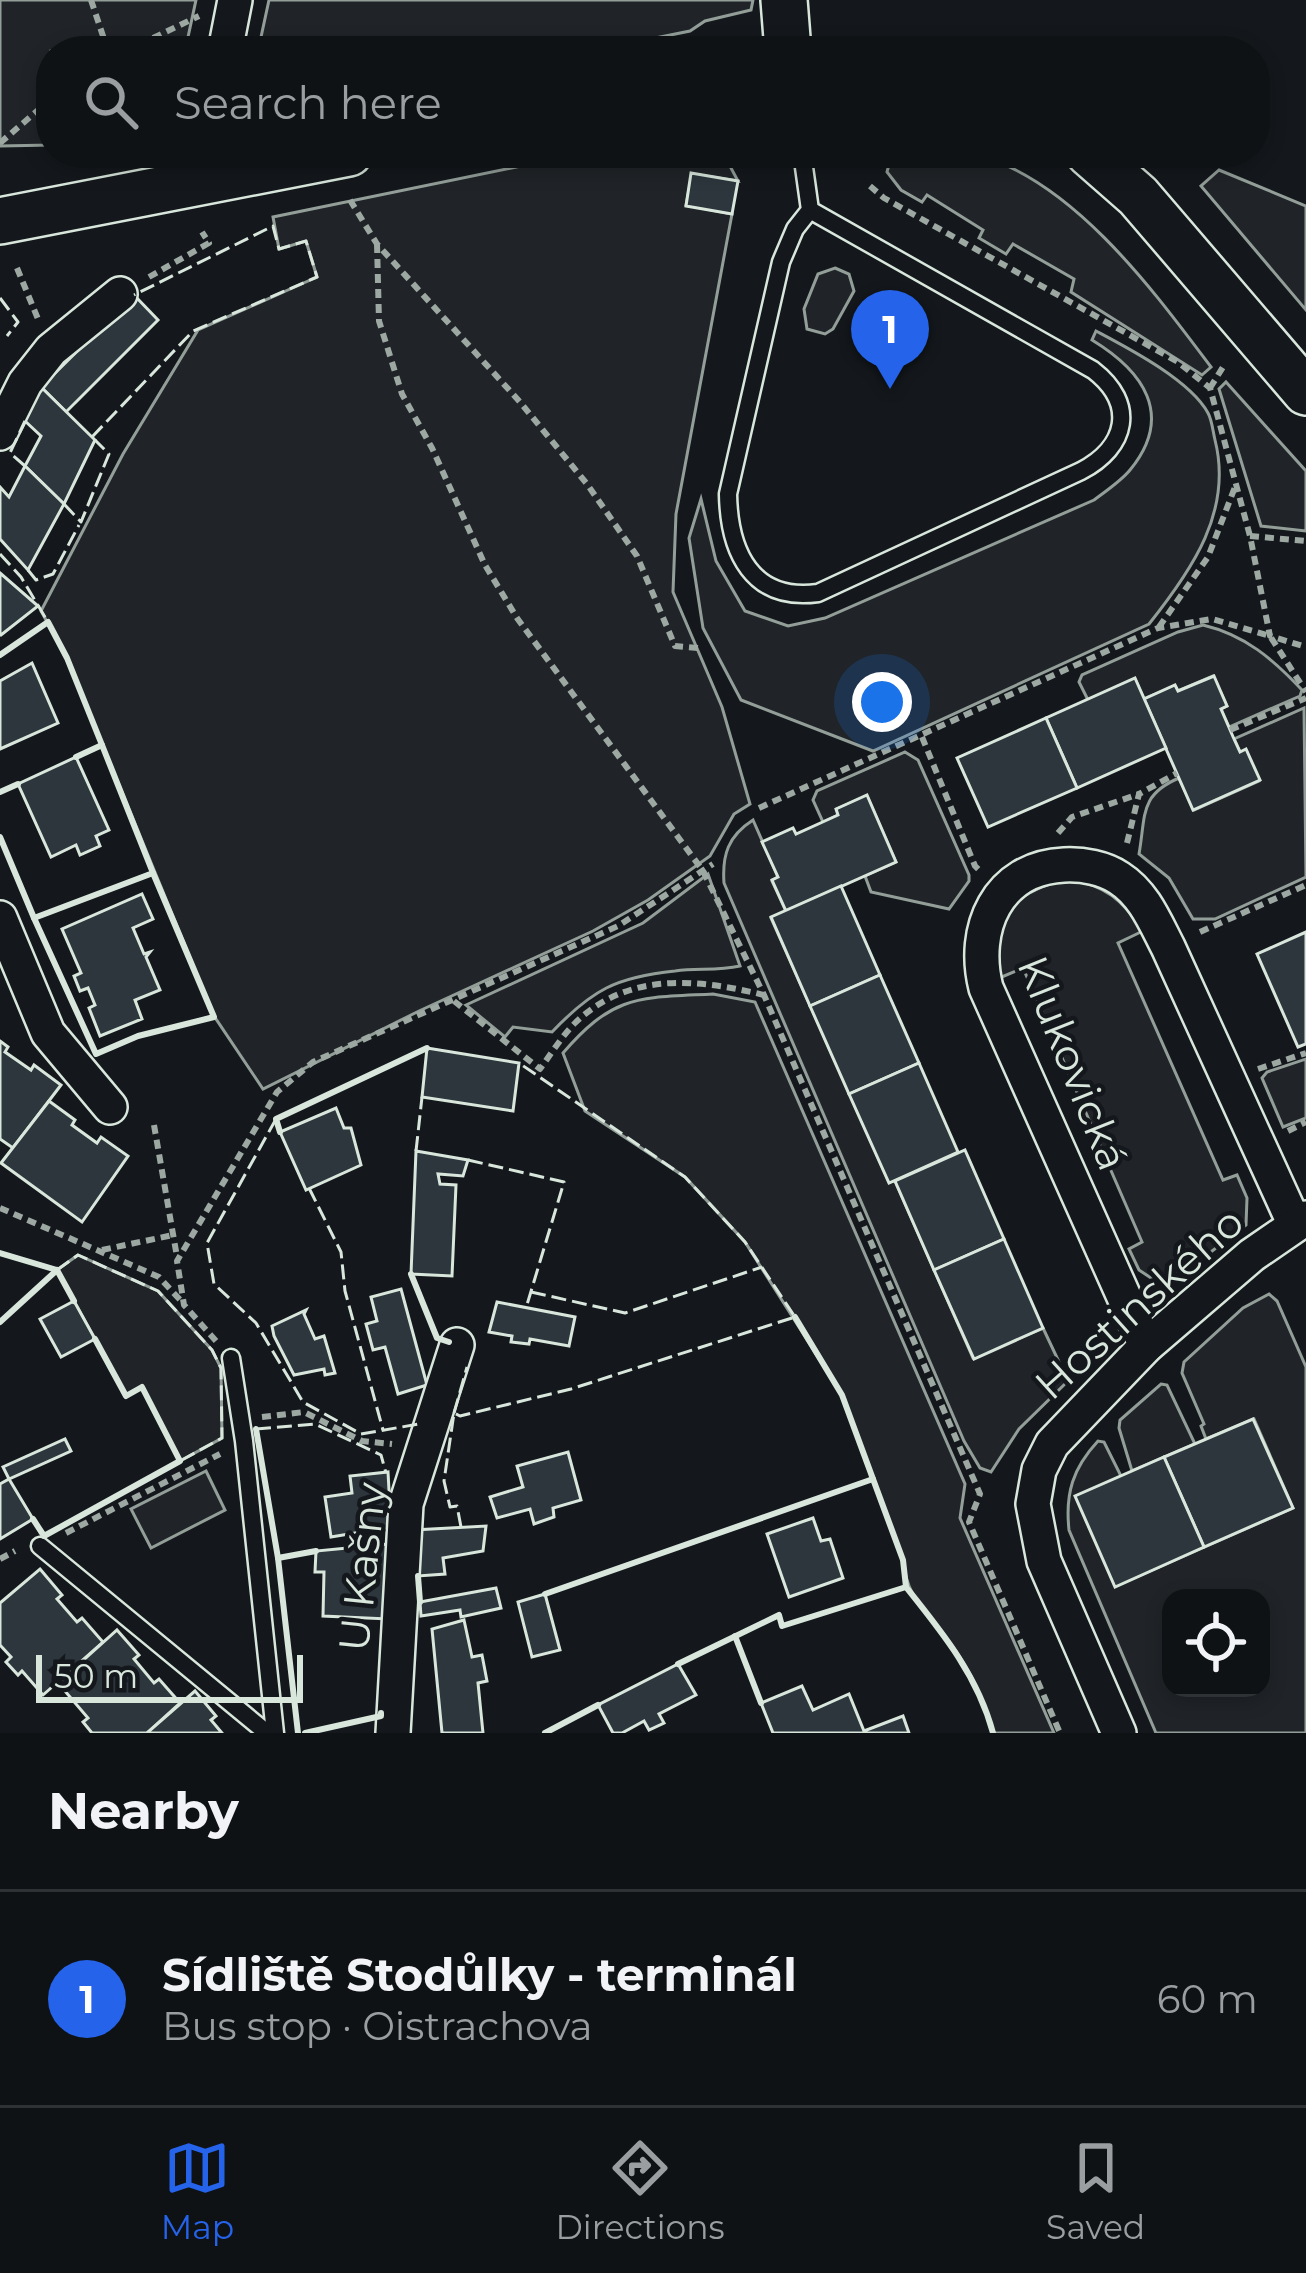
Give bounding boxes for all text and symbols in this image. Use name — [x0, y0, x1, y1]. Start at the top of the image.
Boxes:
search box — [36, 36, 1270, 168]
icon: search — [78, 69, 144, 135]
text: Search here — [174, 75, 442, 130]
pin: 1 — [851, 290, 929, 389]
your location — [852, 672, 912, 732]
street label: Klukovická — [1007, 948, 1139, 1178]
street label: Hostinského — [1024, 1196, 1254, 1410]
street label: U Kašny — [327, 1480, 397, 1654]
map controls — [1162, 1589, 1270, 1697]
button: locate — [1162, 1589, 1270, 1697]
scale bar — [36, 1649, 303, 1702]
text: 50 m — [54, 1656, 138, 1696]
text: Nearby — [48, 1780, 239, 1842]
text: Sídliště Stodůlky - terminál — [162, 1947, 797, 2002]
text: 1 — [79, 1975, 95, 2023]
text: 60 m — [1157, 1975, 1258, 2023]
text: Bus stop · Oistrachova — [162, 2002, 593, 2050]
tab: Map — [161, 2135, 234, 2247]
tab: Directions — [556, 2135, 725, 2247]
tab: Saved — [1046, 2135, 1145, 2247]

